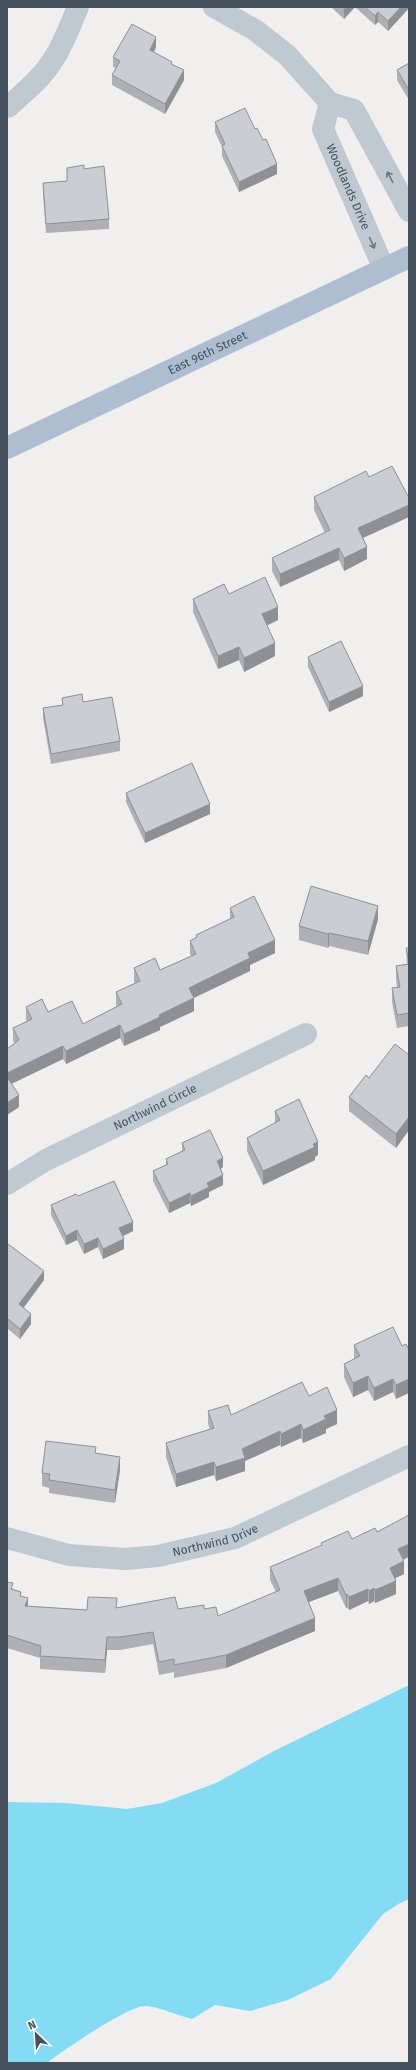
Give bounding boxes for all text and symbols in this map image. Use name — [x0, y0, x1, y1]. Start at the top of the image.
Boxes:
street label: Woodlands Drive — [323, 142, 373, 232]
one-way arrow — [386, 171, 394, 183]
one-way arrow — [369, 237, 376, 249]
street label: East 96th Street — [166, 328, 250, 377]
street label: Northwind Circle — [111, 1081, 199, 1133]
street label: Northwind Drive — [171, 1521, 260, 1559]
north arrow — [16, 2014, 56, 2054]
text: N — [26, 2018, 38, 2033]

